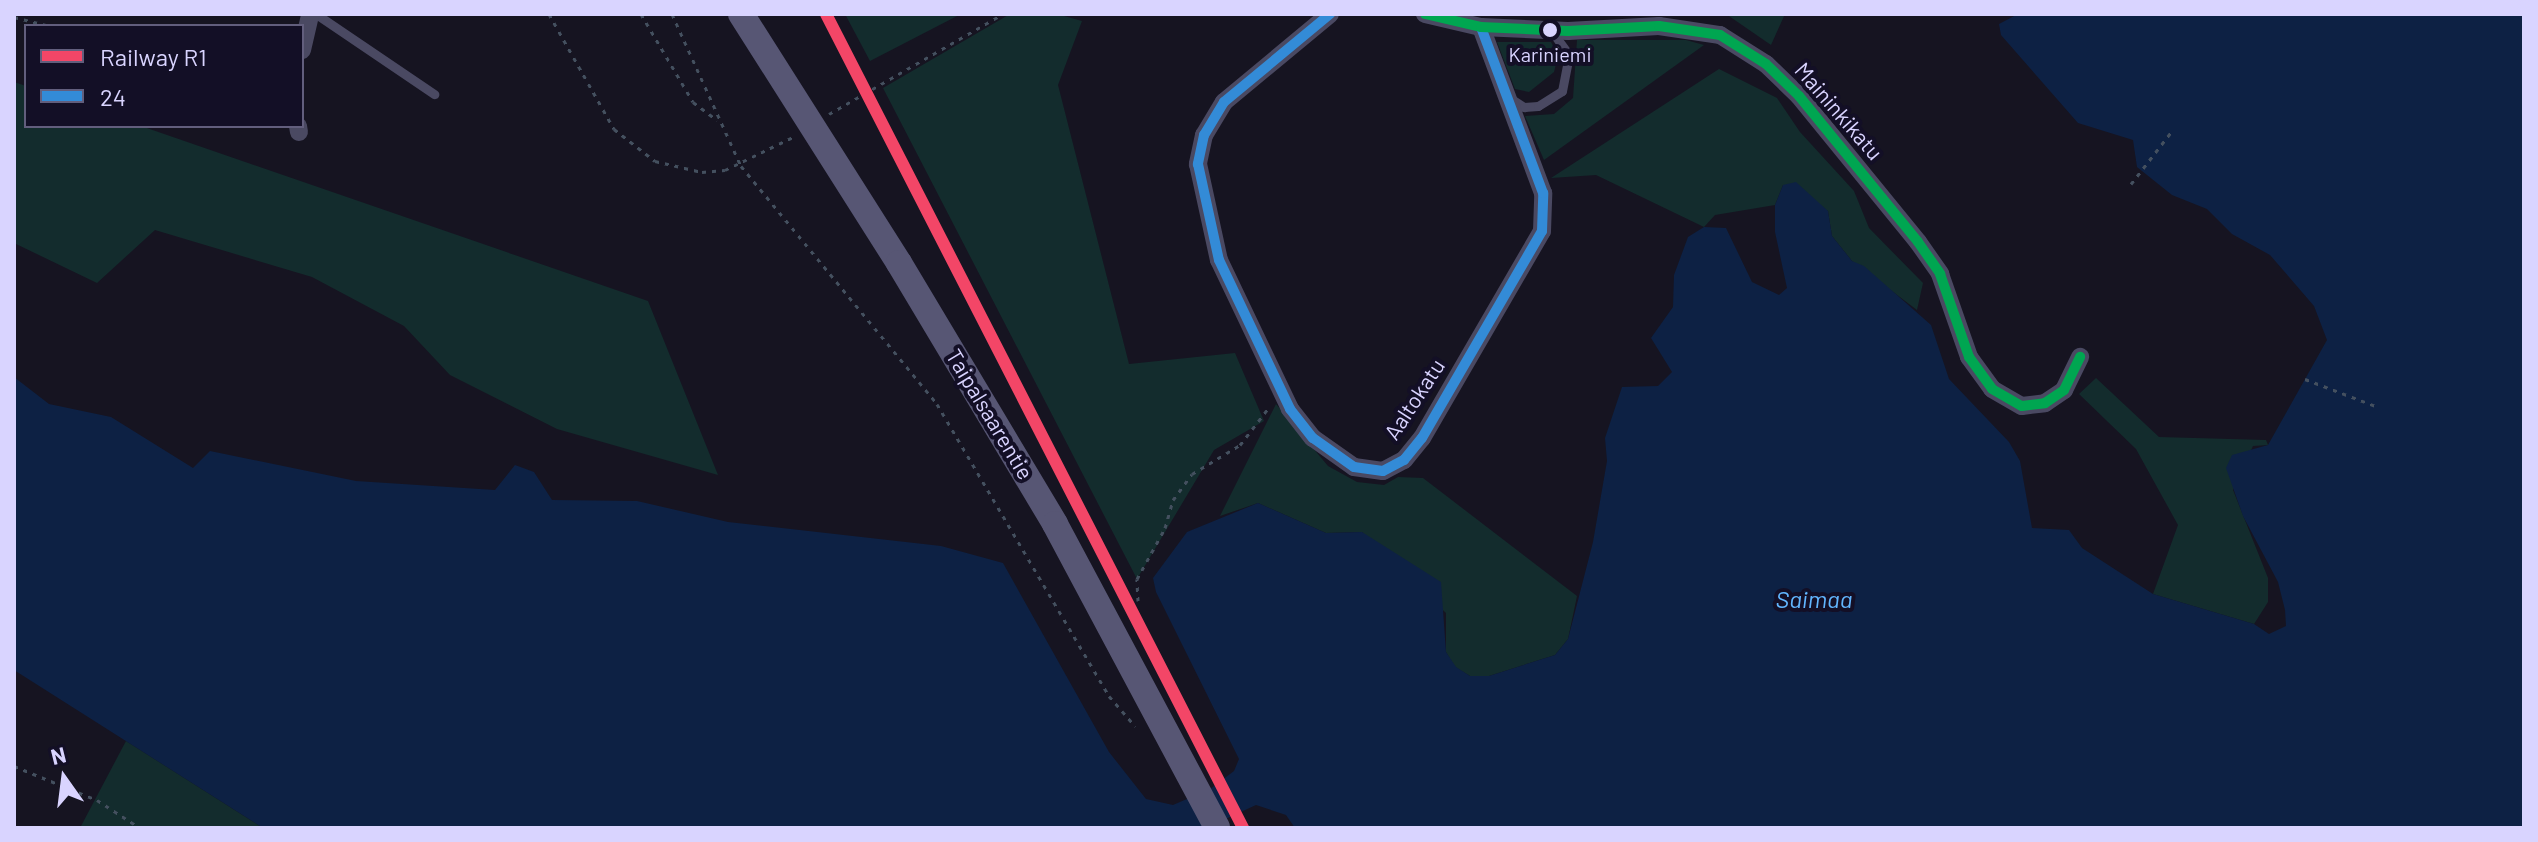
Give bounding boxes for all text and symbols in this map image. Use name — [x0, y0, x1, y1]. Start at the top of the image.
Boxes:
marker: Kariniemi — [1542, 22, 1558, 38]
legend — [24, 24, 304, 128]
text: Railway R1 — [100, 42, 207, 71]
place label: Kariniemi — [1509, 42, 1591, 66]
street label: Maininkikatu — [1790, 57, 1888, 165]
text: 24 — [100, 82, 126, 111]
street label: Taipalsaarentie — [941, 344, 1039, 484]
street label: Aaltokatu — [1378, 354, 1450, 444]
water label: Saimaa — [1776, 585, 1852, 613]
north arrow — [24, 738, 104, 818]
text: N — [48, 740, 68, 769]

